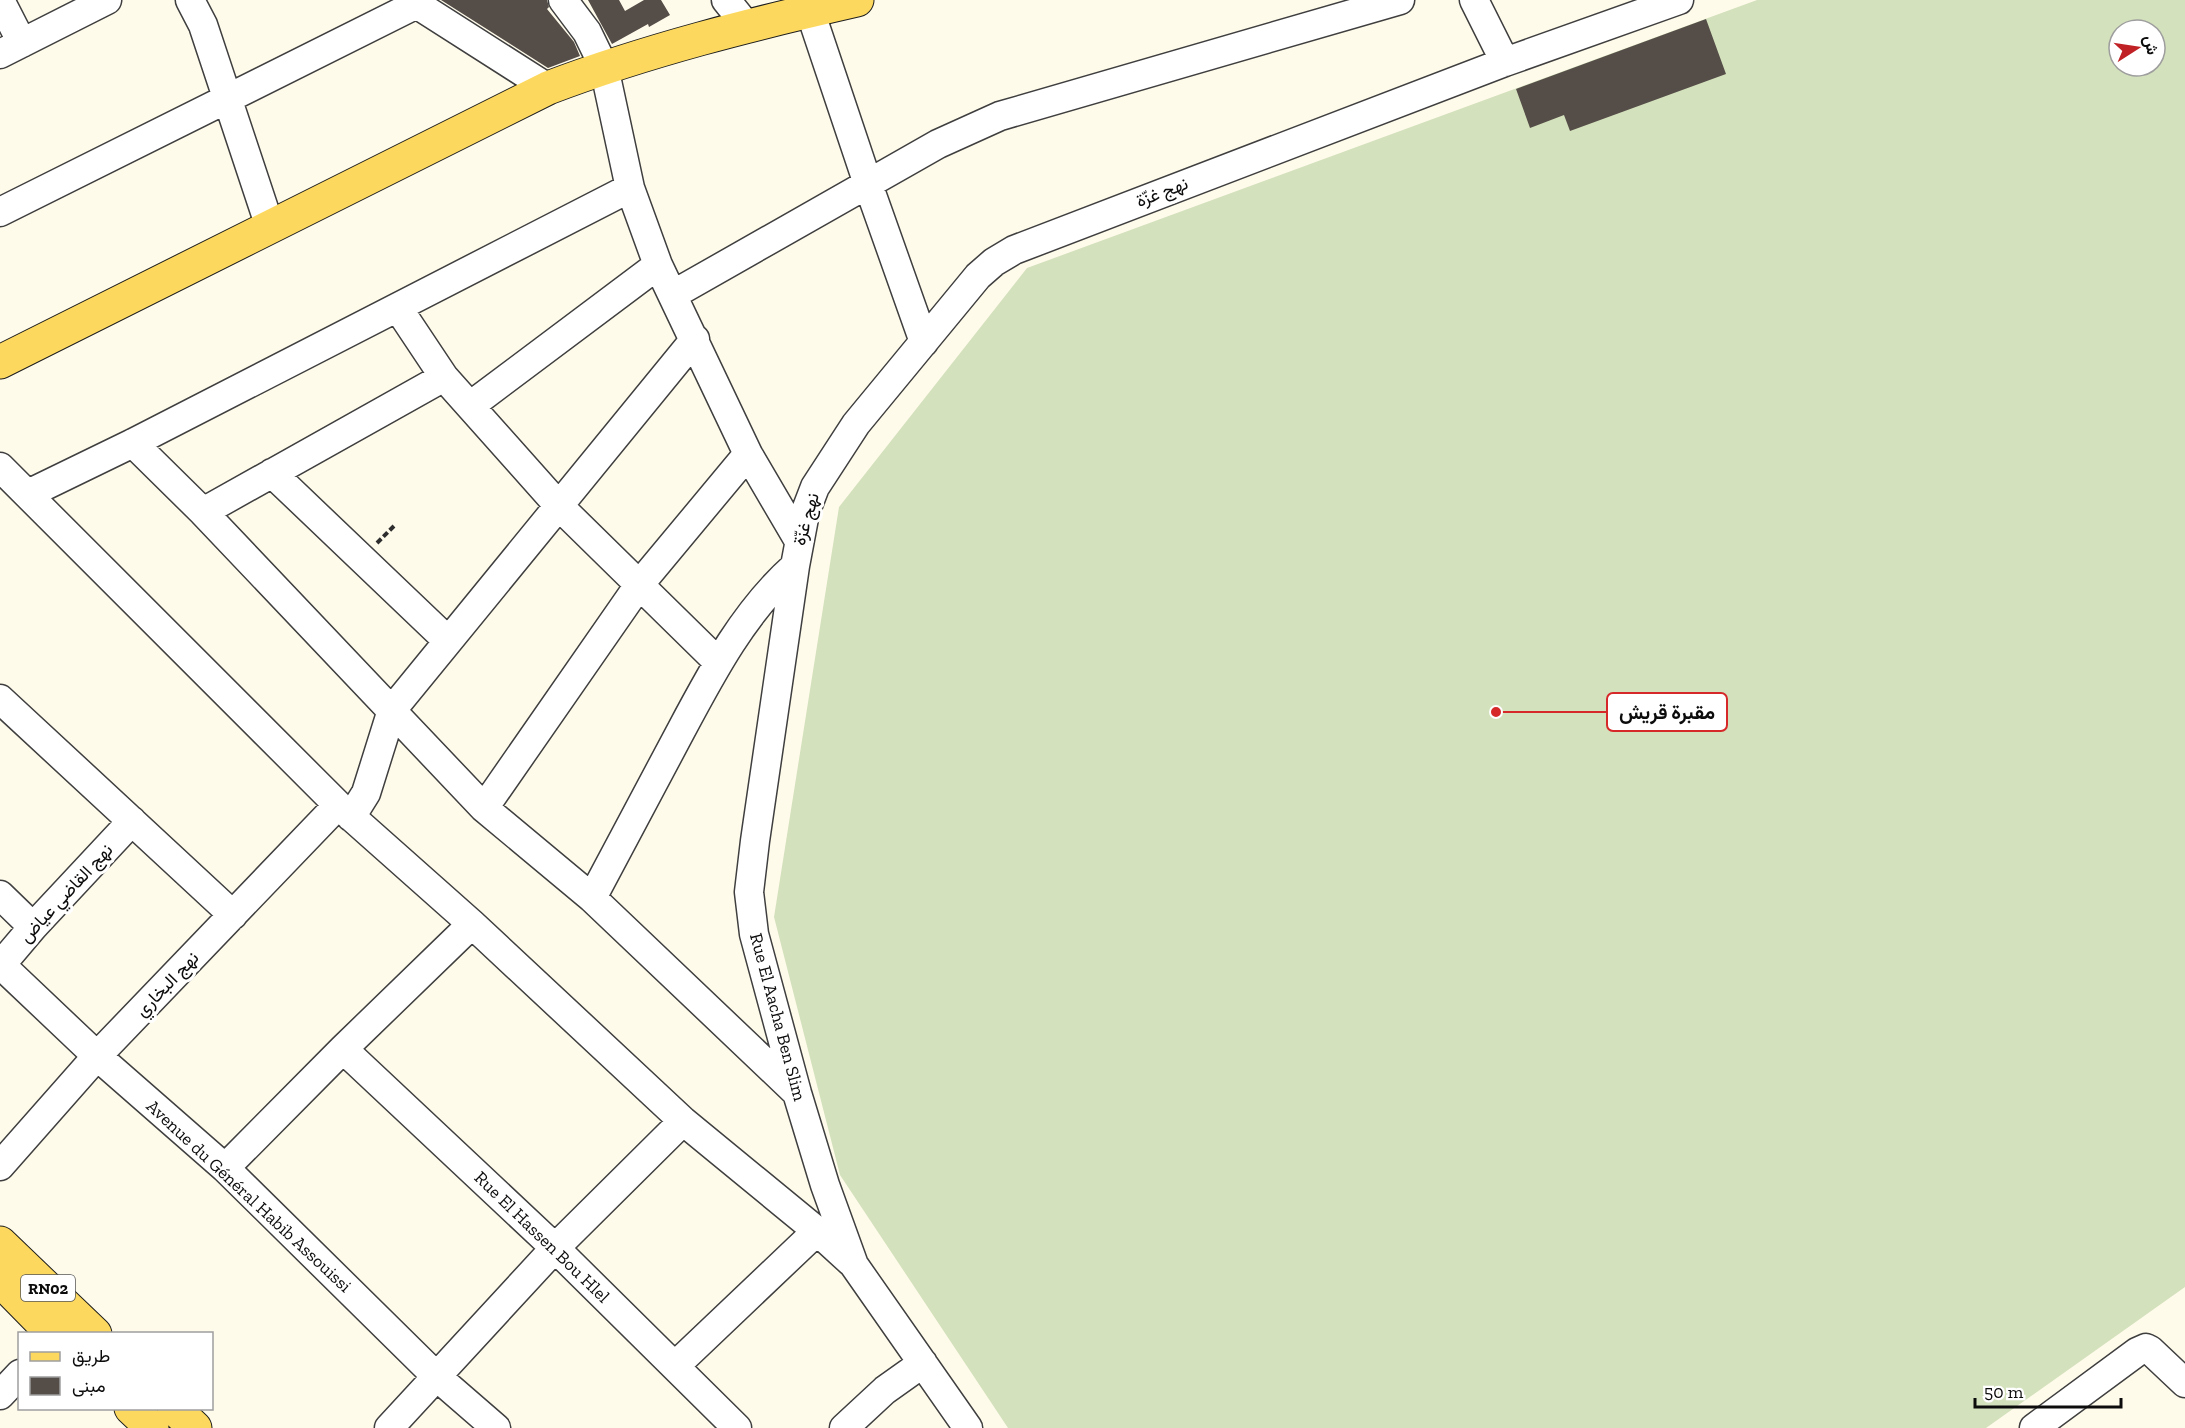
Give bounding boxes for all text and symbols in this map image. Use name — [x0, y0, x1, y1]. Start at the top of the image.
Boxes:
north arrow — [2107, 18, 2167, 78]
text: ش — [2140, 34, 2162, 56]
street label: نهج غزّة — [1133, 172, 1191, 213]
street label: نهج غزّة — [788, 490, 825, 548]
callout: مقبرة قريش — [1607, 693, 1727, 731]
text: مقبرة قريش — [1619, 700, 1715, 725]
street label: نهج القاضي عياض — [14, 839, 120, 950]
street label: Rue El Aacha Ben Slim — [745, 931, 811, 1104]
street label: نهج البخاري — [131, 947, 206, 1024]
street label: Avenue du Général Habib Assouissi — [142, 1095, 356, 1297]
street label: Rue El Hassen Bou Hlel — [470, 1167, 614, 1308]
road number: RN02 — [21, 1275, 75, 1301]
legend — [18, 1332, 213, 1410]
text: طريق — [72, 1345, 110, 1367]
scale bar — [1975, 1371, 2120, 1409]
text: مبنى — [72, 1375, 106, 1397]
text: 50 m — [1984, 1381, 2024, 1403]

